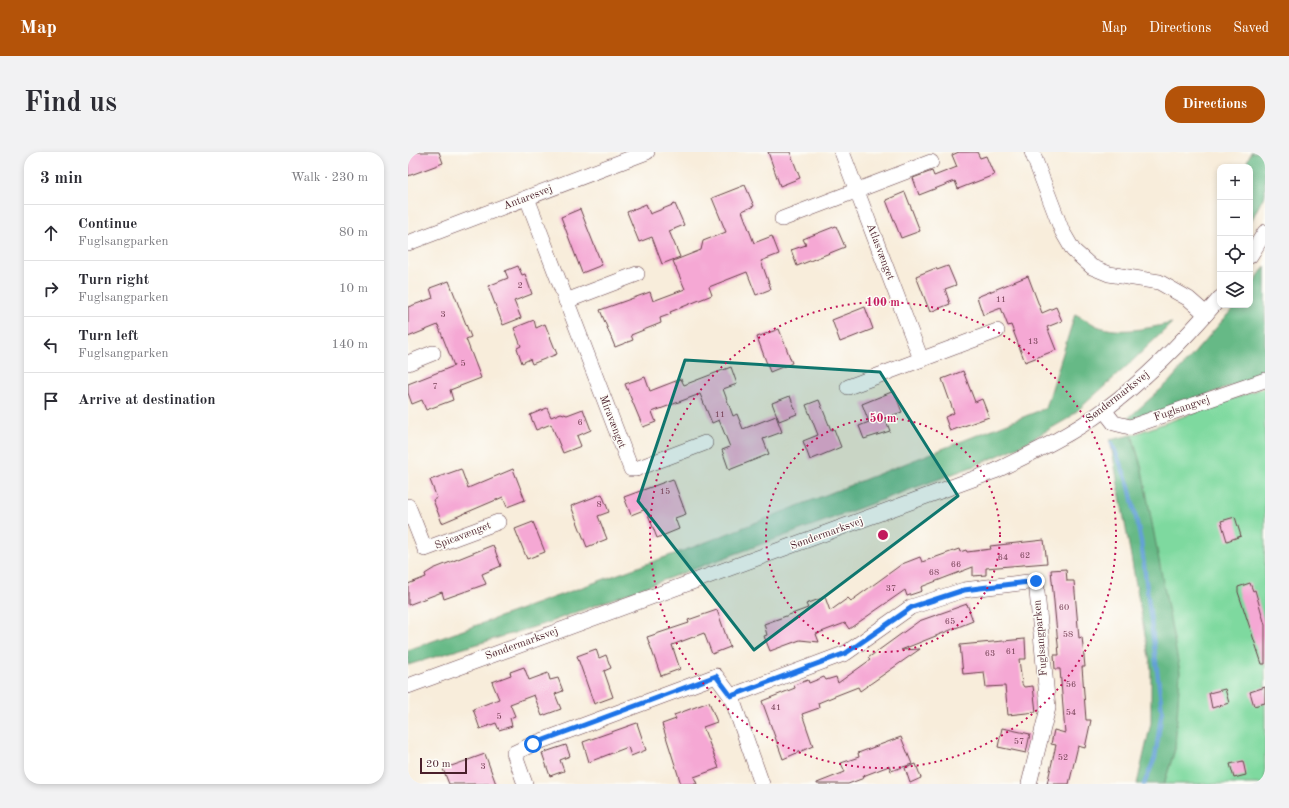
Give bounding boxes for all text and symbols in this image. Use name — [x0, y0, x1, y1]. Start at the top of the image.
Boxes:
text: Map — [20, 19, 57, 38]
text: Map — [1101, 21, 1127, 35]
text: Directions — [1149, 21, 1211, 35]
text: Saved — [1233, 21, 1269, 35]
button: Directions — [1165, 86, 1265, 123]
text: Find us — [24, 90, 117, 118]
map controls — [1217, 164, 1253, 308]
button: + — [1217, 164, 1253, 200]
text: 3 min — [40, 170, 83, 187]
text: Walk · 230 m — [291, 171, 368, 184]
street label: Antaresvej — [502, 184, 554, 212]
button: − — [1217, 200, 1253, 236]
text: Continue — [78, 217, 137, 232]
icon: ahead — [40, 222, 62, 244]
street label: Atlasvænget — [864, 222, 896, 282]
text: 80 m — [339, 226, 368, 239]
text: Fuglsangparken — [78, 235, 169, 248]
button: locate — [1217, 236, 1253, 272]
button: layers — [1217, 272, 1253, 308]
text: Turn right — [78, 273, 149, 288]
icon: right — [40, 278, 62, 300]
house number: 2 — [517, 281, 523, 290]
text: 10 m — [339, 282, 368, 295]
text: Fuglsangparken — [78, 291, 169, 304]
house number: 11 — [996, 295, 1006, 304]
text: 100 m — [866, 297, 900, 309]
house number: 3 — [440, 310, 446, 319]
text: Turn left — [78, 329, 138, 344]
icon: left — [40, 334, 62, 356]
house number: 13 — [1028, 337, 1038, 346]
text: 140 m — [331, 338, 368, 351]
text: Fuglsangparken — [78, 347, 169, 360]
house number: 5 — [460, 359, 466, 368]
street label: Søndermarksvej — [1084, 369, 1152, 425]
house number: 7 — [432, 382, 438, 391]
icon: arrive — [40, 390, 62, 412]
text: Arrive at destination — [78, 393, 216, 408]
street label: Miravænget — [597, 394, 627, 450]
street label: Fuglsangvej — [1153, 394, 1211, 424]
house number: 11 — [715, 410, 725, 419]
text: 50 m — [870, 412, 897, 425]
house number: 6 — [577, 418, 583, 427]
house number: 15 — [660, 487, 670, 496]
house number: 8 — [596, 500, 602, 509]
street label: Søndermarksvej — [789, 516, 865, 552]
street label: Spicavænget — [433, 520, 493, 552]
centre of rings — [876, 528, 890, 542]
house number: 62 — [1020, 551, 1030, 560]
house number: 64 — [998, 553, 1008, 562]
house number: 66 — [951, 560, 961, 569]
house number: 68 — [929, 568, 939, 577]
route end — [1027, 572, 1045, 590]
house number: 37 — [886, 584, 896, 593]
street label: Fuglsangparken — [1032, 599, 1050, 677]
house number: 60 — [1059, 603, 1069, 612]
house number: 65 — [945, 617, 955, 626]
street label: Søndermarksvej — [484, 626, 560, 662]
house number: 58 — [1063, 630, 1073, 639]
house number: 61 — [1006, 647, 1016, 656]
house number: 63 — [985, 649, 995, 658]
house number: 56 — [1066, 680, 1076, 689]
house number: 41 — [771, 703, 781, 712]
house number: 54 — [1066, 708, 1076, 717]
house number: 5 — [496, 712, 502, 721]
route start — [524, 735, 542, 753]
house number: 57 — [1014, 737, 1024, 746]
house number: 52 — [1058, 753, 1068, 762]
scale bar — [420, 756, 467, 775]
text: 20 m — [426, 759, 451, 770]
house number: 3 — [480, 762, 486, 771]

